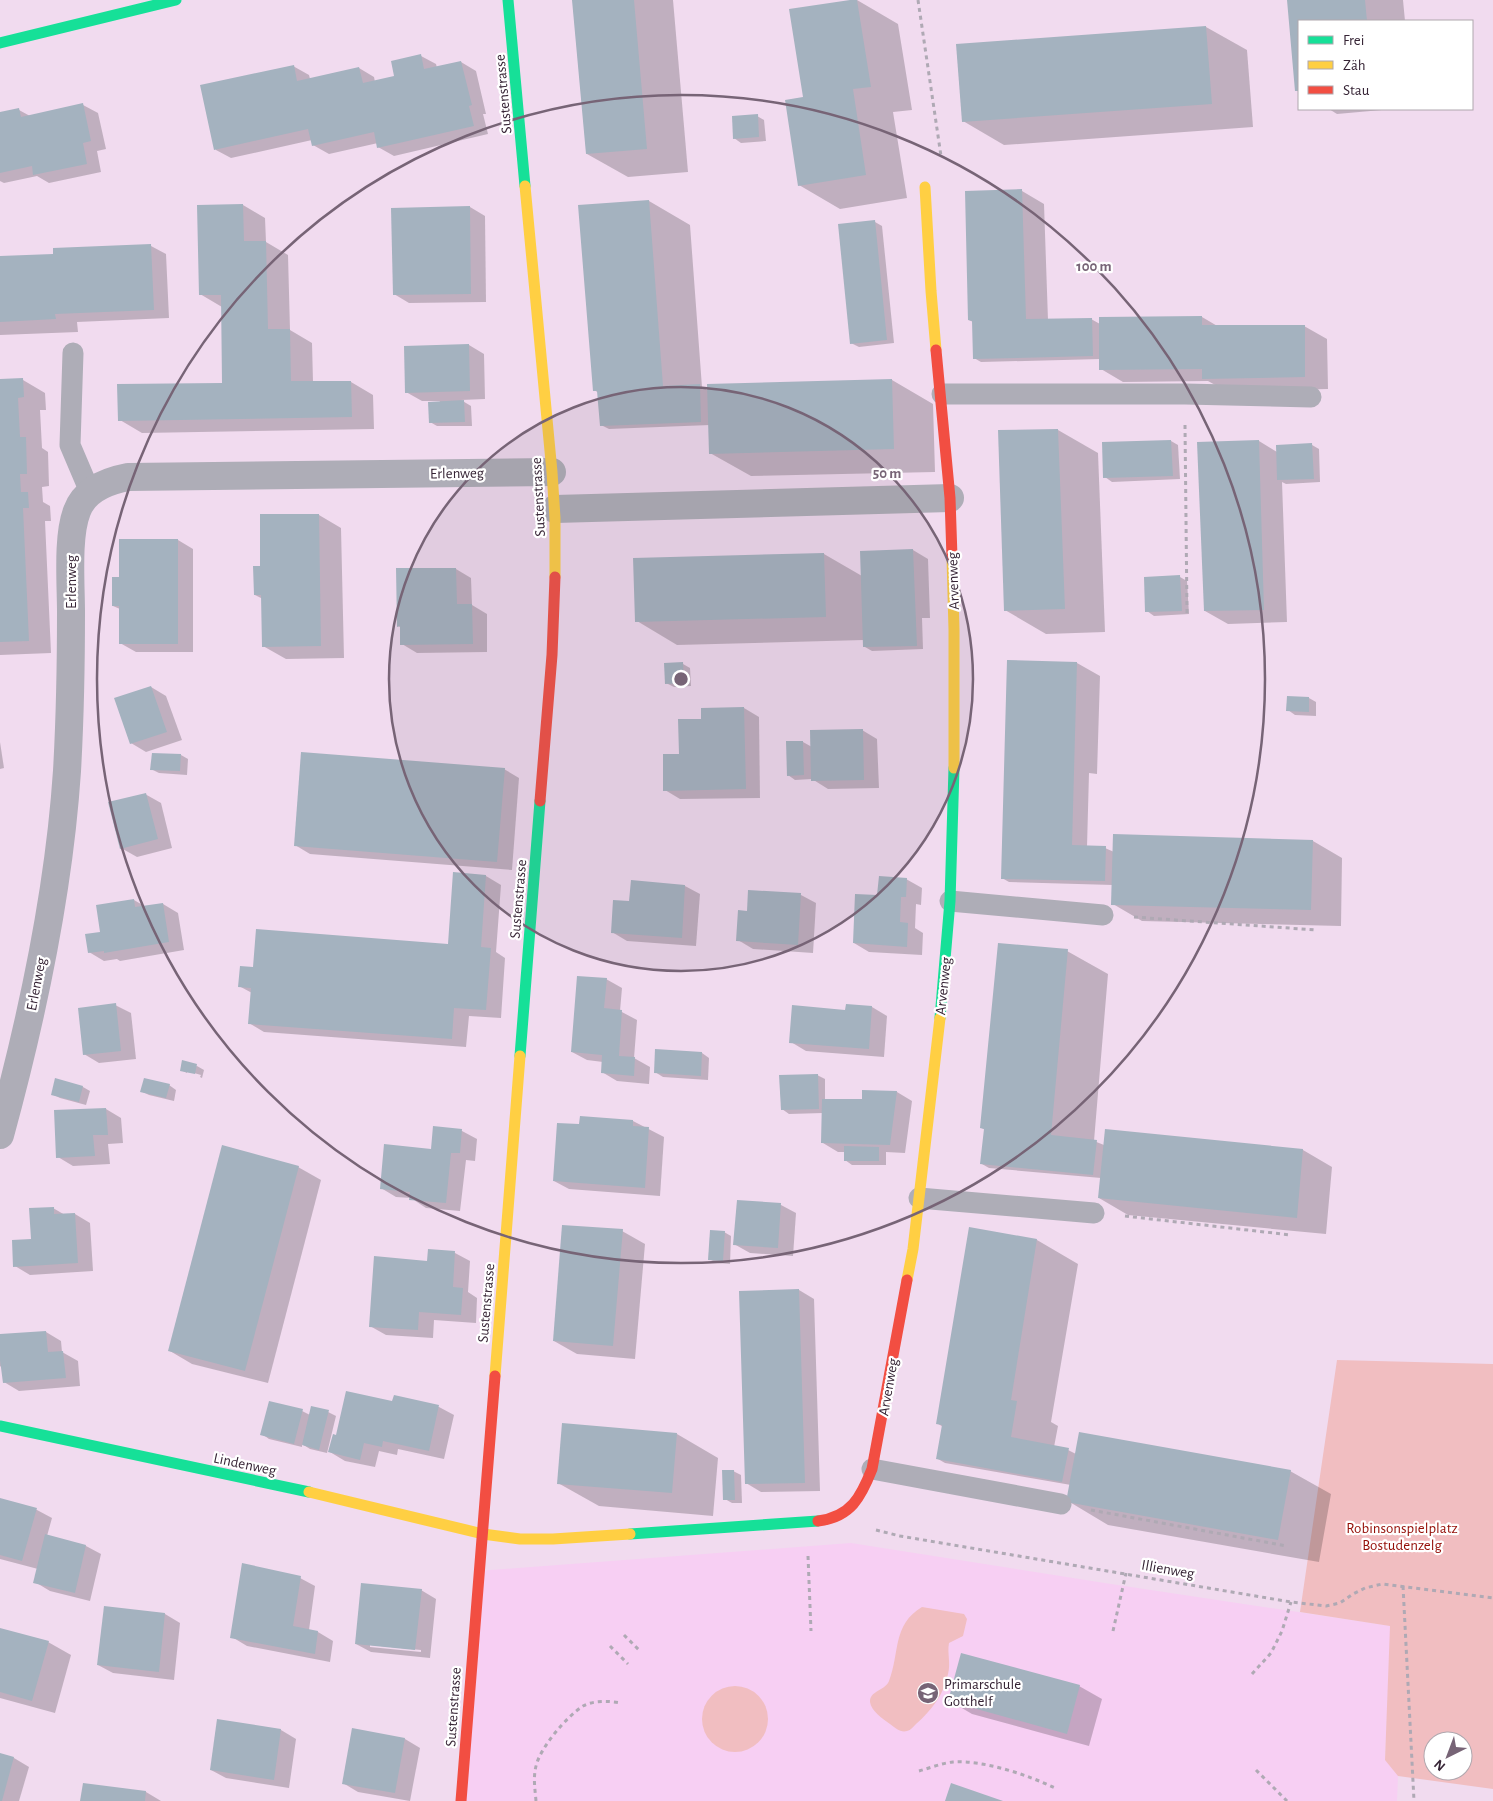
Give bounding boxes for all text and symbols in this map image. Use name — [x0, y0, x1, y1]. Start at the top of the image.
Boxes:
legend — [1298, 20, 1473, 110]
text: Frei — [1343, 33, 1364, 48]
street label: Sustenstrasse — [493, 54, 514, 134]
text: Zäh — [1343, 58, 1366, 73]
text: Stau — [1343, 83, 1370, 98]
text: 100 m — [1076, 259, 1112, 274]
street label: Sustenstrasse — [529, 457, 548, 537]
street label: Erlenweg — [430, 466, 485, 481]
text: 50 m — [873, 466, 901, 481]
street label: Arvenweg — [945, 551, 962, 610]
street label: Erlenweg — [64, 554, 79, 609]
centre of rings — [672, 670, 690, 688]
street label: Sustenstrasse — [508, 859, 529, 939]
street label: Erlenweg — [24, 955, 49, 1012]
street label: Arvenweg — [933, 956, 954, 1016]
street label: Sustenstrasse — [476, 1263, 497, 1343]
street label: Arvenweg — [876, 1357, 901, 1417]
street label: Lindenweg — [212, 1451, 278, 1479]
park label: Robinsonspielplatz Bostudenzelg — [1346, 1521, 1458, 1553]
street label: Illienweg — [1140, 1557, 1196, 1582]
street label: Sustenstrasse — [443, 1667, 464, 1747]
place label: Primarschule Gotthelf — [944, 1677, 1021, 1709]
school or university icon: Primarschule Gotthelf — [916, 1681, 940, 1705]
north arrow — [1423, 1731, 1473, 1781]
text: N — [1432, 1756, 1448, 1773]

